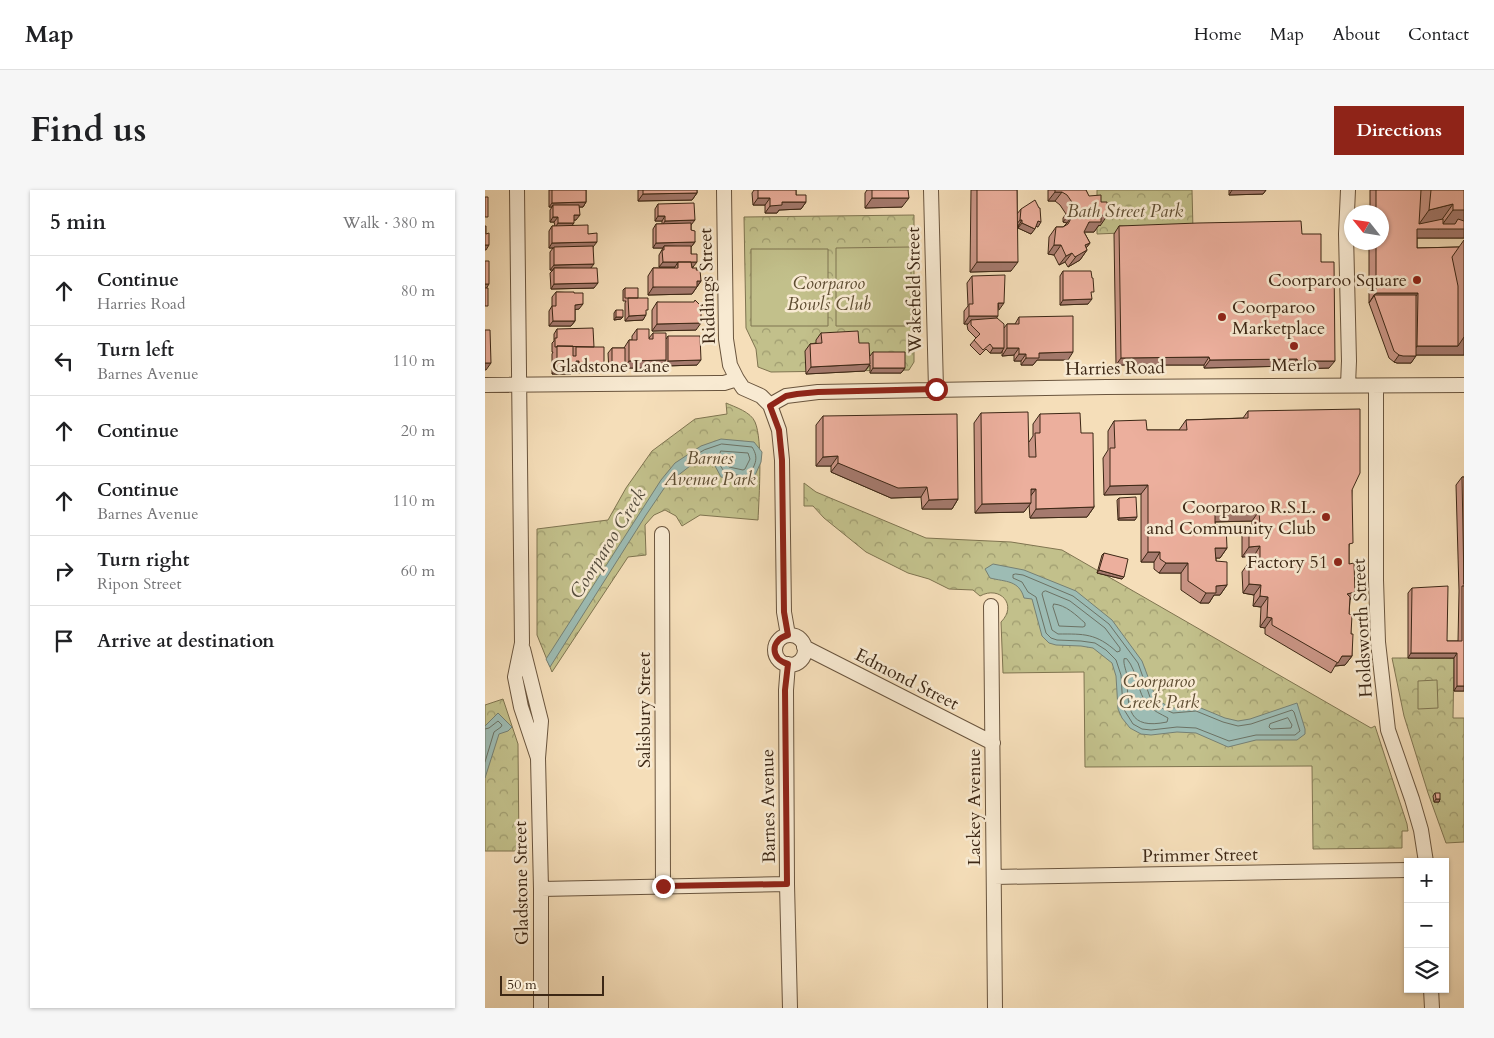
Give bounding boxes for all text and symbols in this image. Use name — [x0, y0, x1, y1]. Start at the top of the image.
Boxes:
text: Map — [25, 18, 74, 51]
text: Home — [1194, 22, 1242, 47]
text: Map — [1270, 22, 1304, 47]
text: About — [1332, 22, 1380, 47]
text: Contact — [1408, 22, 1469, 47]
text: Find us — [30, 106, 146, 154]
button: Directions — [1334, 106, 1464, 155]
park label: Bath Street Park — [1067, 199, 1183, 224]
north arrow — [1344, 205, 1389, 250]
text: 5 min — [50, 208, 106, 237]
text: Walk · 380 m — [343, 212, 435, 234]
street label: Wakefield Street — [901, 226, 928, 354]
street label: Riddings Street — [693, 227, 722, 345]
text: Continue — [97, 267, 179, 293]
place label: Coorparoo Square — [1268, 268, 1407, 293]
park label: Coorparoo Bowls Club — [787, 271, 871, 317]
marker: Coorparoo Square — [1411, 274, 1423, 286]
icon: ahead — [50, 277, 78, 305]
text: 80 m — [401, 280, 435, 302]
text: Harries Road — [97, 293, 186, 315]
place label: Coorparoo Marketplace — [1232, 295, 1325, 341]
marker: Coorparoo Marketplace — [1216, 311, 1228, 323]
text: Turn left — [97, 337, 174, 363]
marker: Merlo — [1288, 340, 1300, 352]
icon: left — [50, 347, 78, 375]
text: 110 m — [393, 350, 435, 372]
place label: Merlo — [1271, 353, 1317, 378]
street label: Gladstone Lane — [552, 354, 670, 379]
street label: Harries Road — [1065, 355, 1165, 382]
text: Barnes Avenue — [97, 363, 199, 385]
route start — [925, 378, 948, 401]
icon: ahead — [50, 417, 78, 445]
text: Continue — [97, 418, 179, 444]
text: 20 m — [401, 420, 435, 442]
park label: Barnes Avenue Park — [663, 446, 756, 492]
text: Continue — [97, 477, 179, 503]
water label: Coorparoo Creek — [563, 483, 653, 604]
icon: ahead — [50, 487, 78, 515]
text: 110 m — [393, 490, 435, 512]
place label: Coorparoo R.S.L. and Community Club — [1147, 495, 1316, 541]
text: Barnes Avenue — [97, 503, 199, 525]
marker: Coorparoo R.S.L. and Community Club — [1320, 511, 1332, 523]
text: Turn right — [97, 547, 189, 573]
place label: Factory 51 — [1247, 550, 1328, 575]
marker: Factory 51 — [1332, 556, 1344, 568]
icon: right — [50, 557, 78, 585]
street label: Holdsworth Street — [1346, 557, 1379, 698]
text: 60 m — [401, 560, 435, 582]
text: Ripon Street — [97, 573, 182, 595]
icon: arrive — [50, 627, 78, 655]
text: Arrive at destination — [97, 628, 274, 654]
street label: Edmond Street — [850, 643, 963, 717]
street label: Salisbury Street — [632, 652, 657, 768]
park label: Coorparoo Creek Park — [1119, 669, 1199, 715]
street label: Lackey Avenue — [962, 748, 987, 866]
street label: Barnes Avenue — [755, 749, 782, 863]
street label: Gladstone Street — [508, 820, 535, 945]
street label: Primmer Street — [1142, 842, 1258, 869]
map controls — [1404, 858, 1449, 993]
button: + — [1404, 858, 1449, 903]
route end — [652, 875, 675, 898]
button: − — [1404, 903, 1449, 948]
button: layers — [1404, 948, 1449, 993]
scale bar — [500, 973, 604, 996]
text: 50 m — [507, 975, 537, 994]

